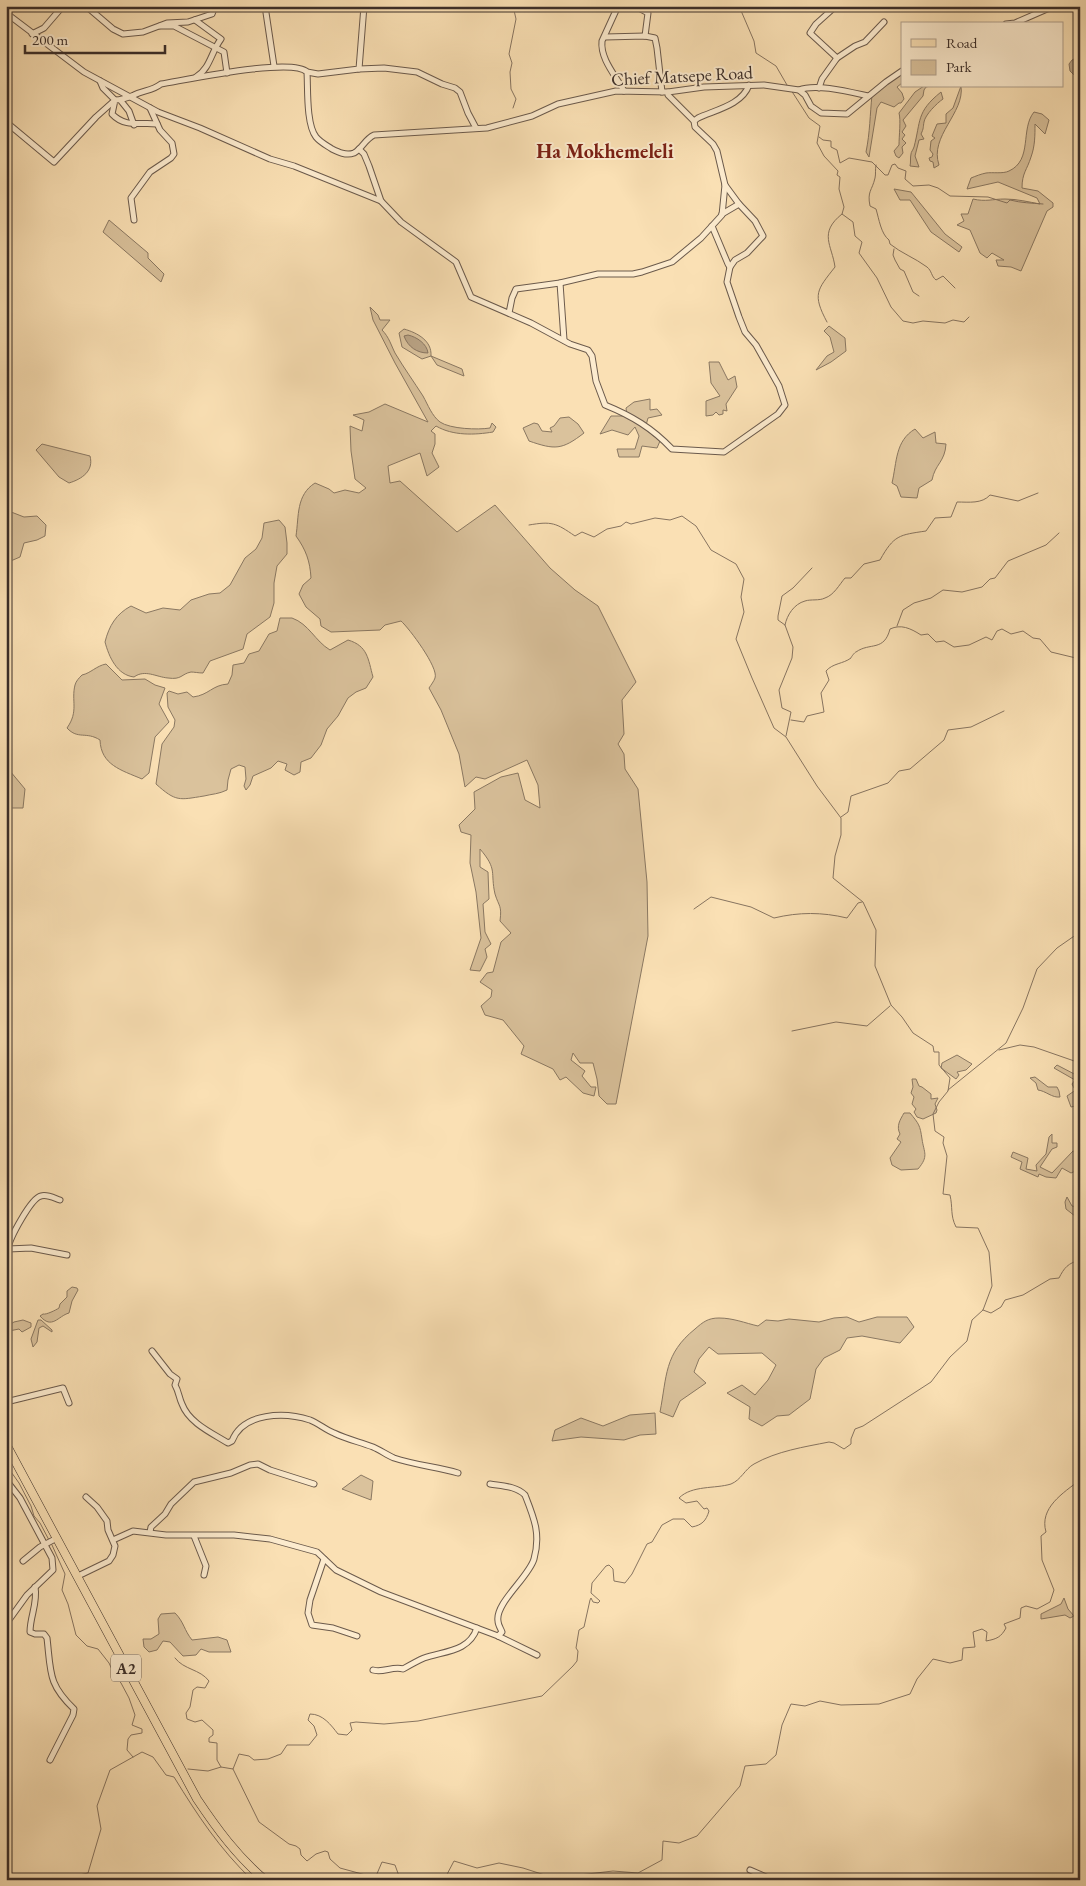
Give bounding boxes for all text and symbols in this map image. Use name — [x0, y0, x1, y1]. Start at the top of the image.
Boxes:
scale bar — [25, 22, 165, 54]
legend — [901, 22, 1064, 88]
text: 200 m — [32, 30, 69, 49]
text: Road — [946, 33, 978, 52]
text: Park — [946, 57, 973, 76]
street label: Chief Matsepe Road — [610, 60, 754, 91]
district label: Ha Mokhemeleli — [536, 138, 674, 164]
road number: A2 — [111, 1655, 141, 1682]

